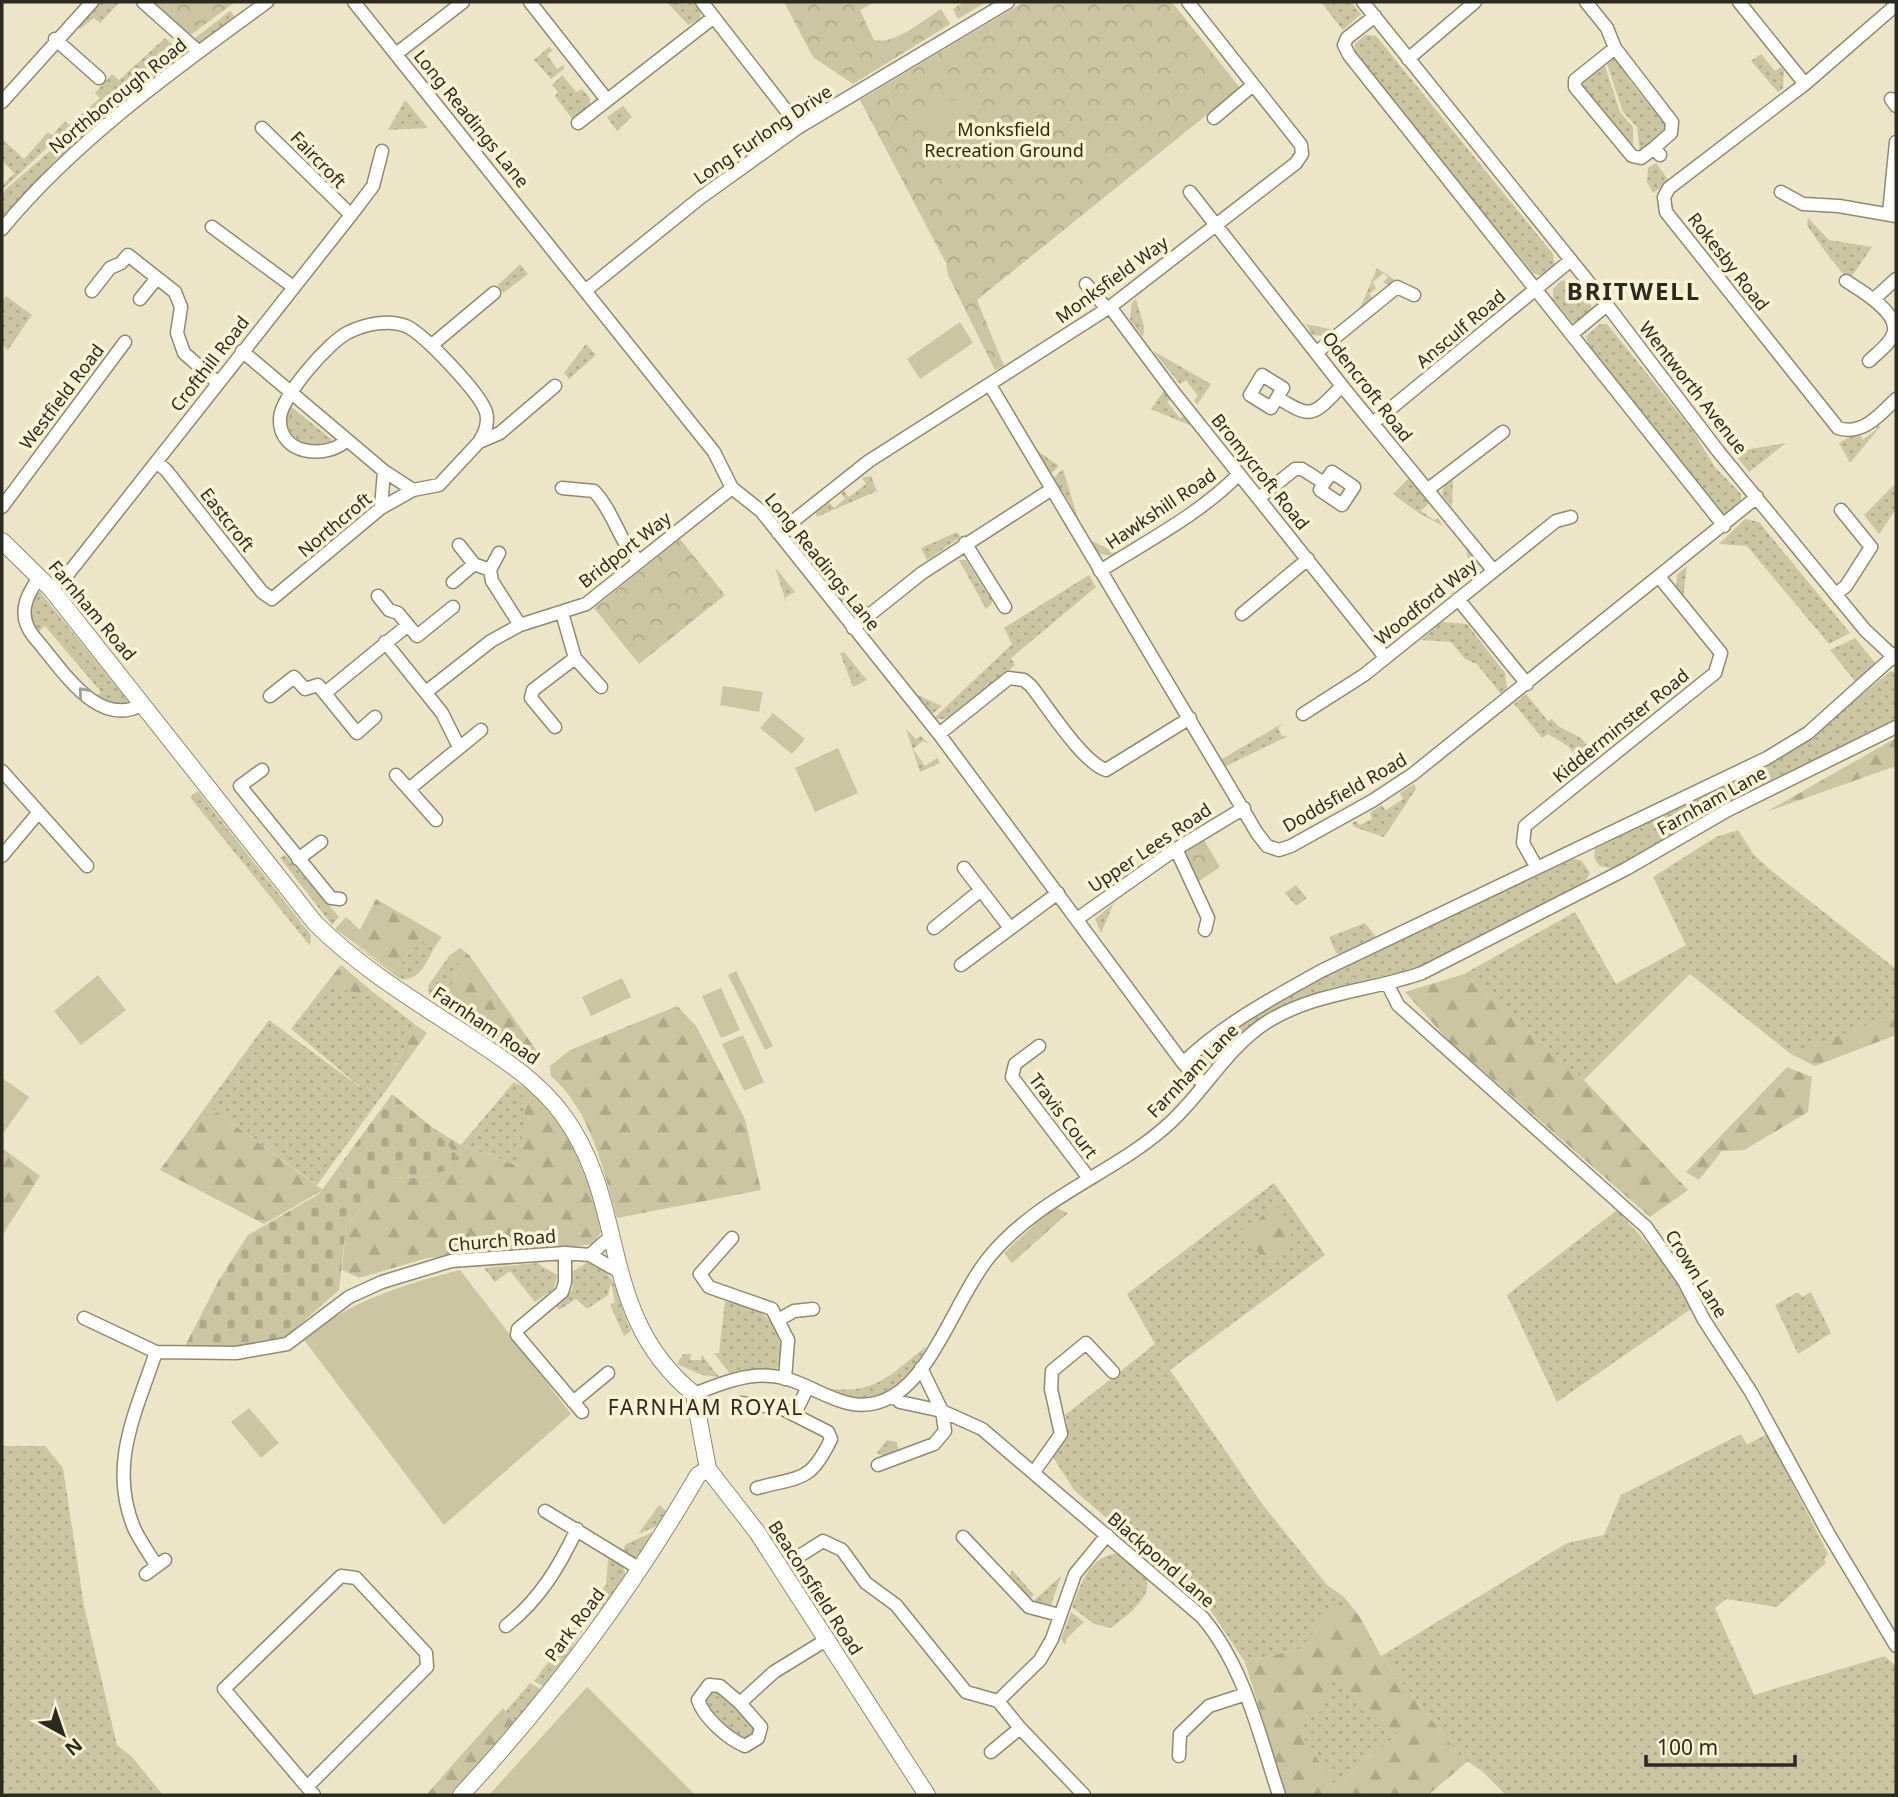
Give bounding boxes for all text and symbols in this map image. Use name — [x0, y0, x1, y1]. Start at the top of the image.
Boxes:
street label: Northborough Road — [43, 32, 191, 158]
street label: Long Readings Lane — [409, 45, 535, 192]
street label: Long Furlong Drive — [689, 79, 836, 189]
park label: Monksfield Recreation Ground — [924, 117, 1084, 162]
street label: Faircroft — [286, 126, 352, 193]
street label: Rokesby Road — [1683, 207, 1775, 315]
street label: Monksfield Way — [1050, 230, 1173, 328]
district label: BRITWELL — [1567, 274, 1701, 307]
street label: Ansculf Road — [1411, 284, 1510, 373]
street label: Crofthill Road — [164, 311, 254, 416]
street label: Wentworth Avenue — [1634, 316, 1753, 459]
street label: Odencroft Road — [1317, 326, 1418, 446]
street label: Westfield Road — [14, 339, 109, 454]
street label: Bromycroft Road — [1206, 408, 1315, 534]
street label: Hawkshill Road — [1100, 462, 1221, 554]
street label: Eastcroft — [195, 483, 260, 557]
street label: Northcroft — [293, 486, 377, 562]
street label: Long Readings Lane — [760, 488, 886, 635]
street label: Bridport Way — [573, 505, 676, 593]
street label: Woodford Way — [1369, 552, 1482, 650]
street label: Farnham Road — [44, 555, 142, 666]
street label: Kidderminster Road — [1547, 663, 1693, 788]
one-way arrow — [79, 688, 91, 701]
street label: Doddsfield Road — [1278, 747, 1411, 837]
street label: Farnham Lane — [1653, 760, 1770, 840]
street label: Upper Lees Road — [1083, 797, 1216, 897]
street label: Farnham Road — [428, 981, 545, 1070]
street label: Farnham Lane — [1141, 1018, 1243, 1122]
street label: Travis Court — [1024, 1068, 1104, 1163]
street label: Church Road — [447, 1223, 557, 1257]
street label: Crown Lane — [1660, 1225, 1733, 1322]
district label: FARNHAM ROYAL — [608, 1393, 804, 1421]
street label: Blackpond Lane — [1103, 1506, 1220, 1612]
street label: Beaconsfield Road — [763, 1516, 868, 1659]
street label: Park Road — [539, 1583, 610, 1666]
north arrow — [28, 1699, 98, 1769]
scale bar — [1646, 1724, 1795, 1768]
text: N — [60, 1732, 88, 1762]
text: 100 m — [1657, 1733, 1718, 1761]

